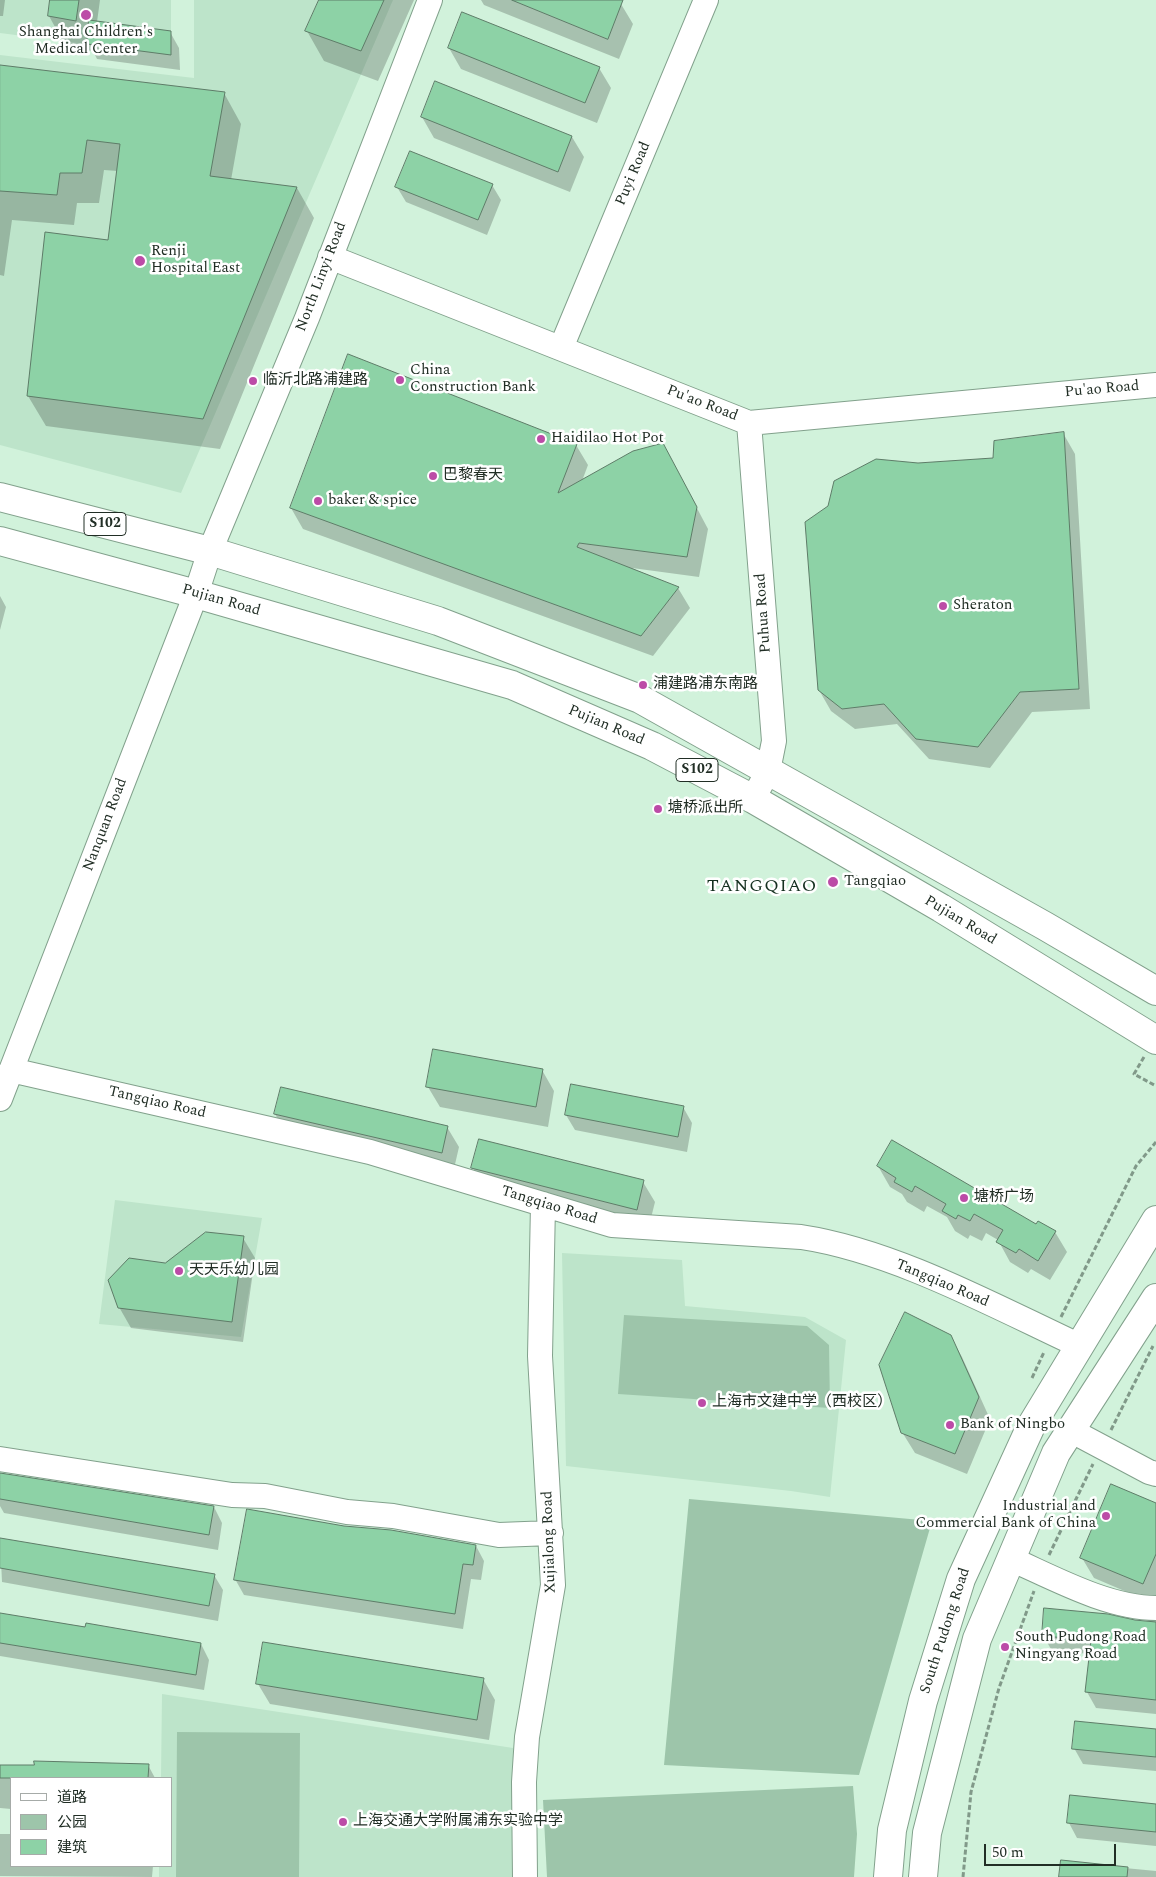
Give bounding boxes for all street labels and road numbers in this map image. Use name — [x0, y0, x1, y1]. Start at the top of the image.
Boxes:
street label: Puyi Road — [613, 139, 655, 209]
street label: North Linyi Road — [293, 220, 351, 334]
street label: Pu'ao Road — [1064, 378, 1140, 402]
street label: Pu'ao Road — [664, 382, 740, 426]
road number: S102 — [84, 512, 126, 536]
street label: Puhua Road — [752, 572, 776, 654]
street label: Pujian Road — [180, 581, 262, 621]
street label: Pujian Road — [565, 702, 647, 750]
road number: S102 — [676, 758, 718, 782]
street label: Nanquan Road — [80, 776, 132, 874]
street label: Pujian Road — [921, 892, 999, 950]
street label: Tangqiao Road — [106, 1083, 208, 1123]
street label: Tangqiao Road — [499, 1183, 599, 1229]
street label: Tangqiao Road — [893, 1256, 991, 1312]
street label: Xujialong Road — [539, 1490, 561, 1594]
street label: South Pudong Road — [917, 1566, 975, 1696]

